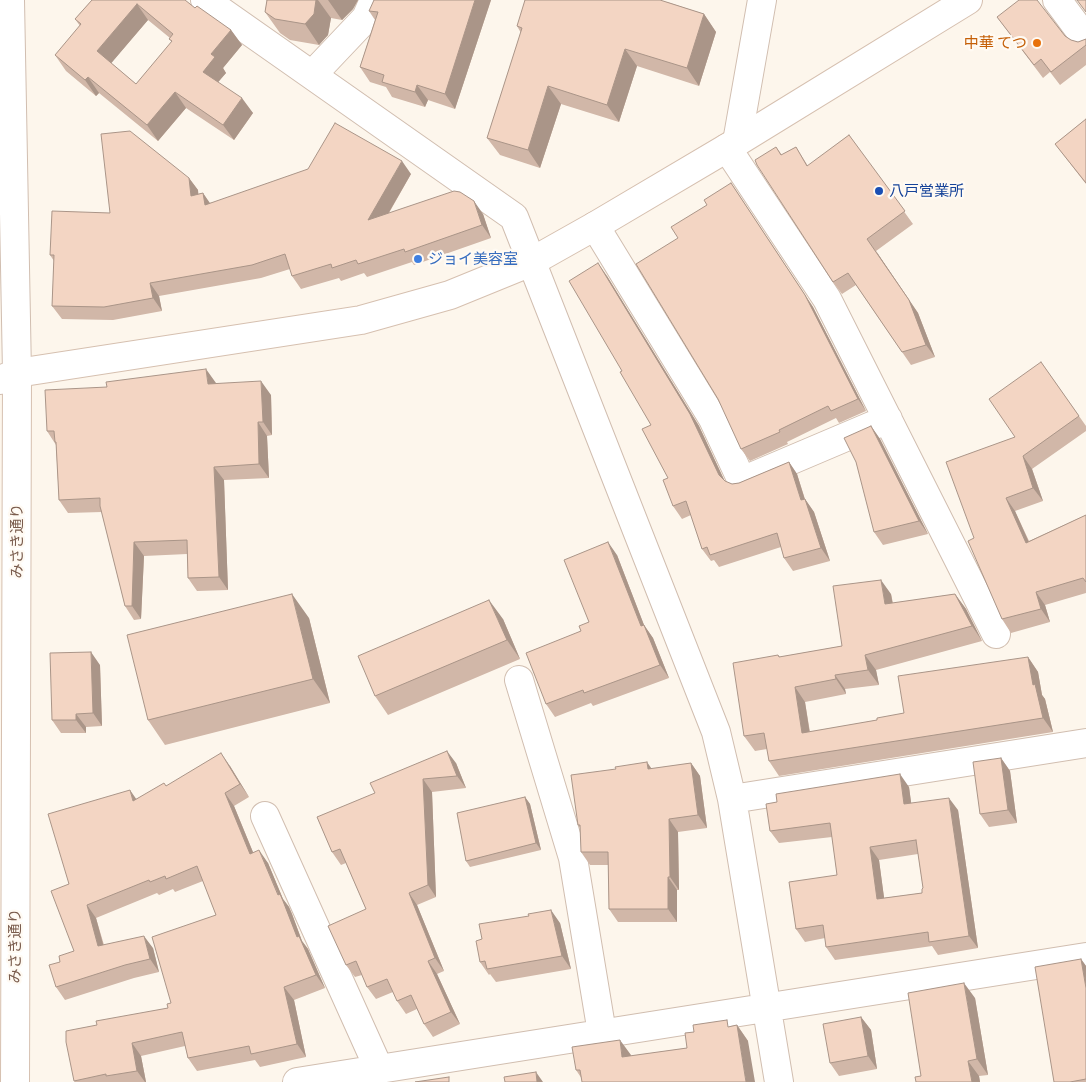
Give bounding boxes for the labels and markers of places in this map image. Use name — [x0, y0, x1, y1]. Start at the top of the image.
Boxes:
place label: 中華 てつ — [964, 34, 1027, 52]
marker: 中華 てつ — [1031, 37, 1043, 49]
place label: 八戸営業所 — [889, 182, 964, 200]
marker: 八戸営業所 — [873, 185, 885, 197]
place label: ジョイ美容室 — [428, 250, 518, 268]
marker: ジョイ美容室 — [412, 253, 424, 265]

